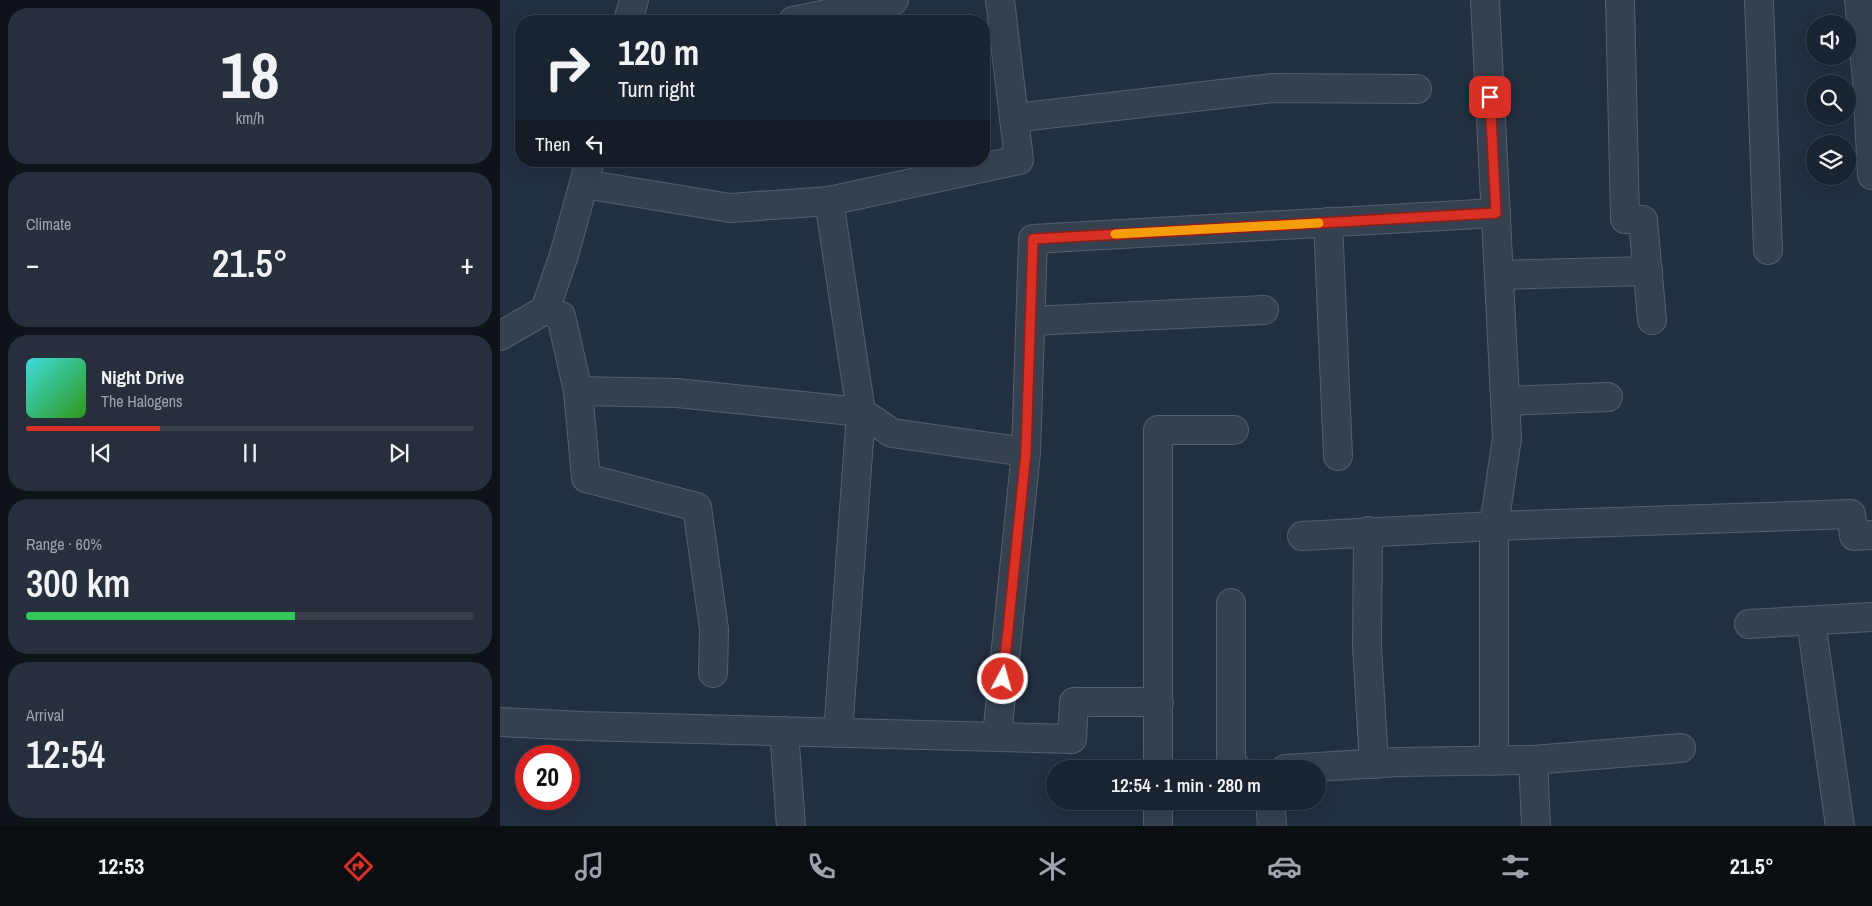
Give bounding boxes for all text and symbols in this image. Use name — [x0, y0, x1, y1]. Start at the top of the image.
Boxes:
map controls — [1806, 15, 1856, 185]
button: sound — [1806, 15, 1856, 65]
text: 120 m — [618, 29, 699, 76]
text: 18 — [220, 31, 280, 118]
icon: right — [535, 35, 600, 100]
text: Turn right — [618, 74, 695, 104]
button: search — [1806, 75, 1856, 125]
pin — [1469, 76, 1511, 118]
icon: arrive — [1476, 83, 1504, 111]
text: km/h — [236, 107, 264, 129]
icon: left — [581, 130, 609, 158]
text: Then — [535, 131, 571, 157]
button: layers — [1806, 135, 1856, 185]
text: Climate — [26, 213, 71, 235]
text: 21.5° — [212, 238, 288, 289]
text: − — [26, 245, 39, 283]
text: + — [461, 245, 474, 283]
text: Night Drive — [101, 364, 184, 390]
text: The Halogens — [101, 390, 183, 412]
icon: previous — [87, 439, 115, 467]
icon: pause — [236, 439, 264, 467]
icon: next — [385, 439, 413, 467]
text: Range · 60% — [26, 533, 102, 555]
text: 300 km — [26, 558, 130, 609]
position arrow — [976, 652, 1028, 704]
text: Arrival — [26, 704, 64, 726]
text: 12:54 — [26, 729, 105, 780]
speed limit sign: 20 — [515, 745, 580, 810]
text: 12:54 · 1 min · 280 m — [1111, 772, 1261, 798]
icon: directions — [341, 849, 376, 884]
icon: music — [572, 849, 607, 884]
icon: phone — [804, 849, 839, 884]
icon: climate — [1035, 849, 1070, 884]
icon: car — [1267, 849, 1302, 884]
icon: filters — [1498, 849, 1533, 884]
text: 12:53 — [98, 851, 144, 881]
text: 21.5° — [1730, 851, 1774, 881]

